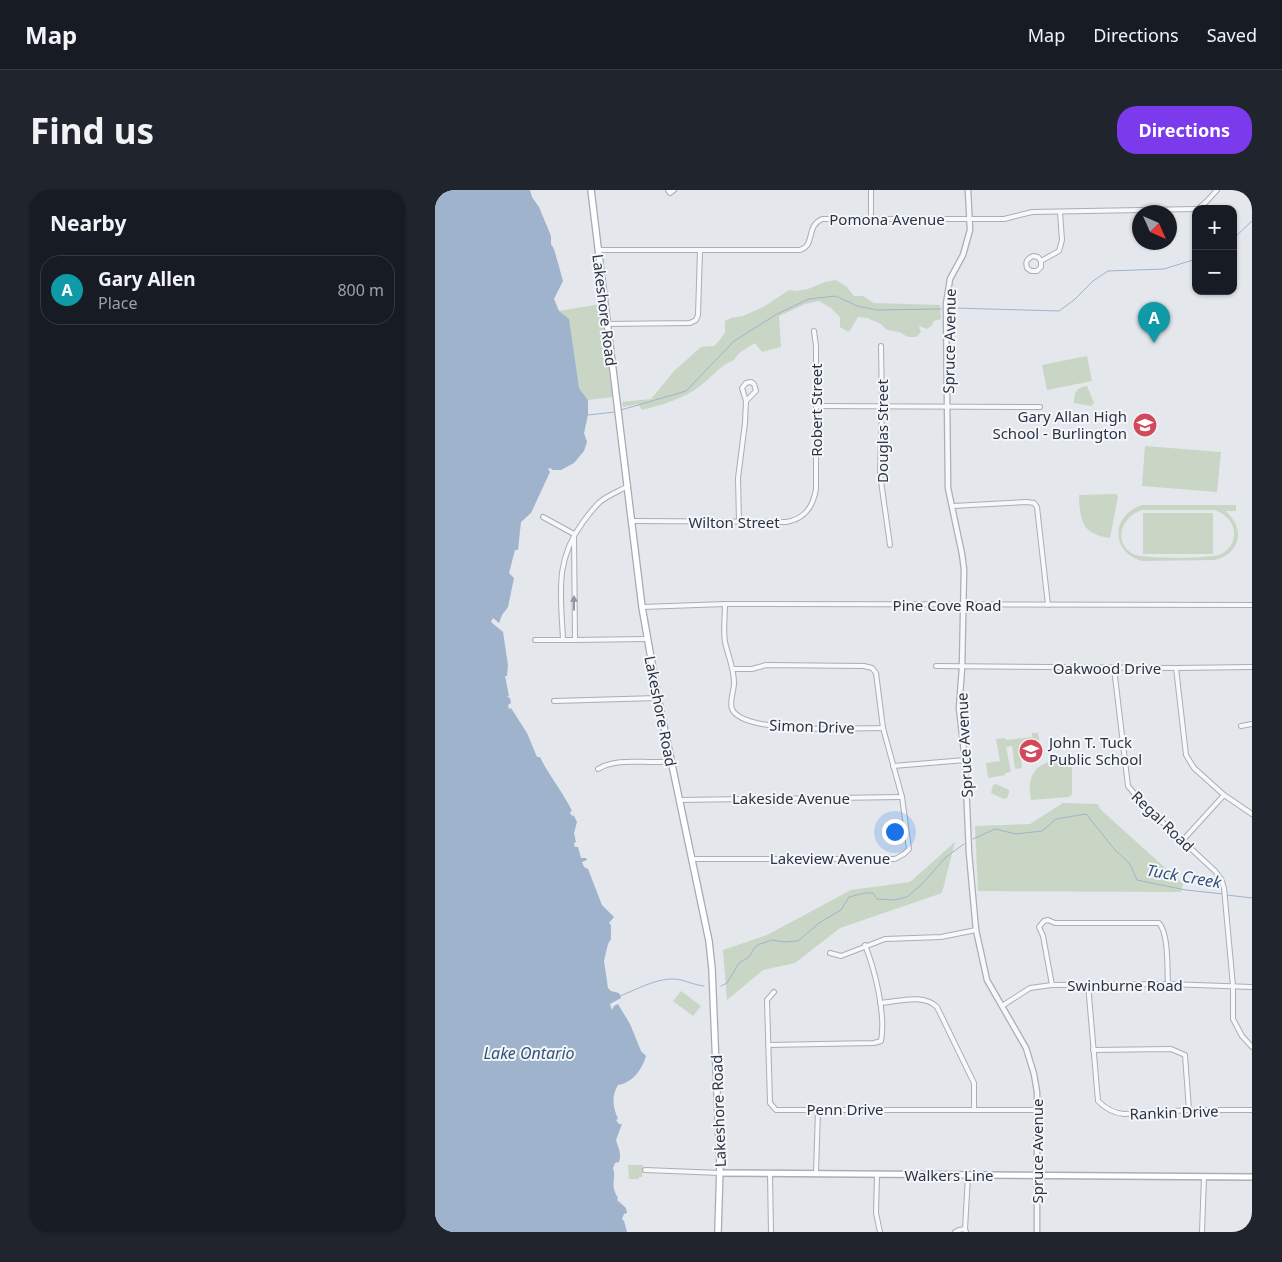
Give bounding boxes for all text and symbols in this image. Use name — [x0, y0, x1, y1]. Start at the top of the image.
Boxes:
text: Map — [25, 18, 77, 51]
text: Map — [1028, 23, 1065, 47]
text: Directions — [1093, 23, 1179, 47]
text: Saved — [1207, 23, 1257, 47]
button: Directions — [1117, 106, 1252, 154]
text: Find us — [30, 107, 154, 154]
north arrow — [1132, 205, 1177, 250]
map controls — [1192, 205, 1237, 295]
button: + — [1192, 205, 1237, 250]
text: Nearby — [50, 209, 126, 237]
street label: Pomona Avenue — [829, 209, 945, 229]
button: − — [1192, 250, 1237, 295]
street label: Lakeshore Road — [588, 253, 622, 367]
text: Gary Allen — [98, 266, 196, 292]
text: A — [61, 279, 73, 301]
text: 800 m — [337, 279, 384, 301]
street label: Spruce Avenue — [938, 288, 960, 394]
text: Place — [98, 292, 138, 314]
pin: A — [1138, 302, 1170, 343]
street label: Robert Street — [806, 363, 826, 457]
street label: Douglas Street — [872, 379, 892, 483]
place label: Gary Allan High School - Burlington — [992, 406, 1127, 443]
school or university icon: Gary Allan High School - Burlington — [1132, 412, 1158, 438]
street label: Wilton Street — [688, 512, 780, 532]
one-way arrow — [570, 594, 578, 610]
street label: Pine Cove Road — [893, 595, 1001, 615]
street label: Lakeshore Road — [640, 654, 682, 768]
street label: Oakwood Drive — [1053, 658, 1161, 678]
street label: Spruce Avenue — [951, 692, 977, 798]
street label: Simon Drive — [769, 715, 855, 737]
place label: John T. Tuck Public School — [1047, 732, 1142, 769]
school or university icon: John T. Tuck Public School — [1018, 738, 1044, 764]
street label: Regal Road — [1128, 786, 1198, 856]
street label: Lakeside Avenue — [732, 788, 850, 808]
your location — [882, 819, 908, 845]
street label: Lakeview Avenue — [770, 848, 890, 868]
water label: Tuck Creek — [1145, 859, 1224, 894]
street label: Swinburne Road — [1067, 975, 1183, 995]
water label: Lake Ontario — [483, 1042, 575, 1064]
street label: Lakeshore Road — [706, 1054, 730, 1168]
street label: Spruce Avenue — [1027, 1098, 1047, 1204]
street label: Penn Drive — [806, 1099, 884, 1119]
street label: Rankin Drive — [1129, 1100, 1219, 1124]
street label: Walkers Line — [904, 1165, 994, 1185]

